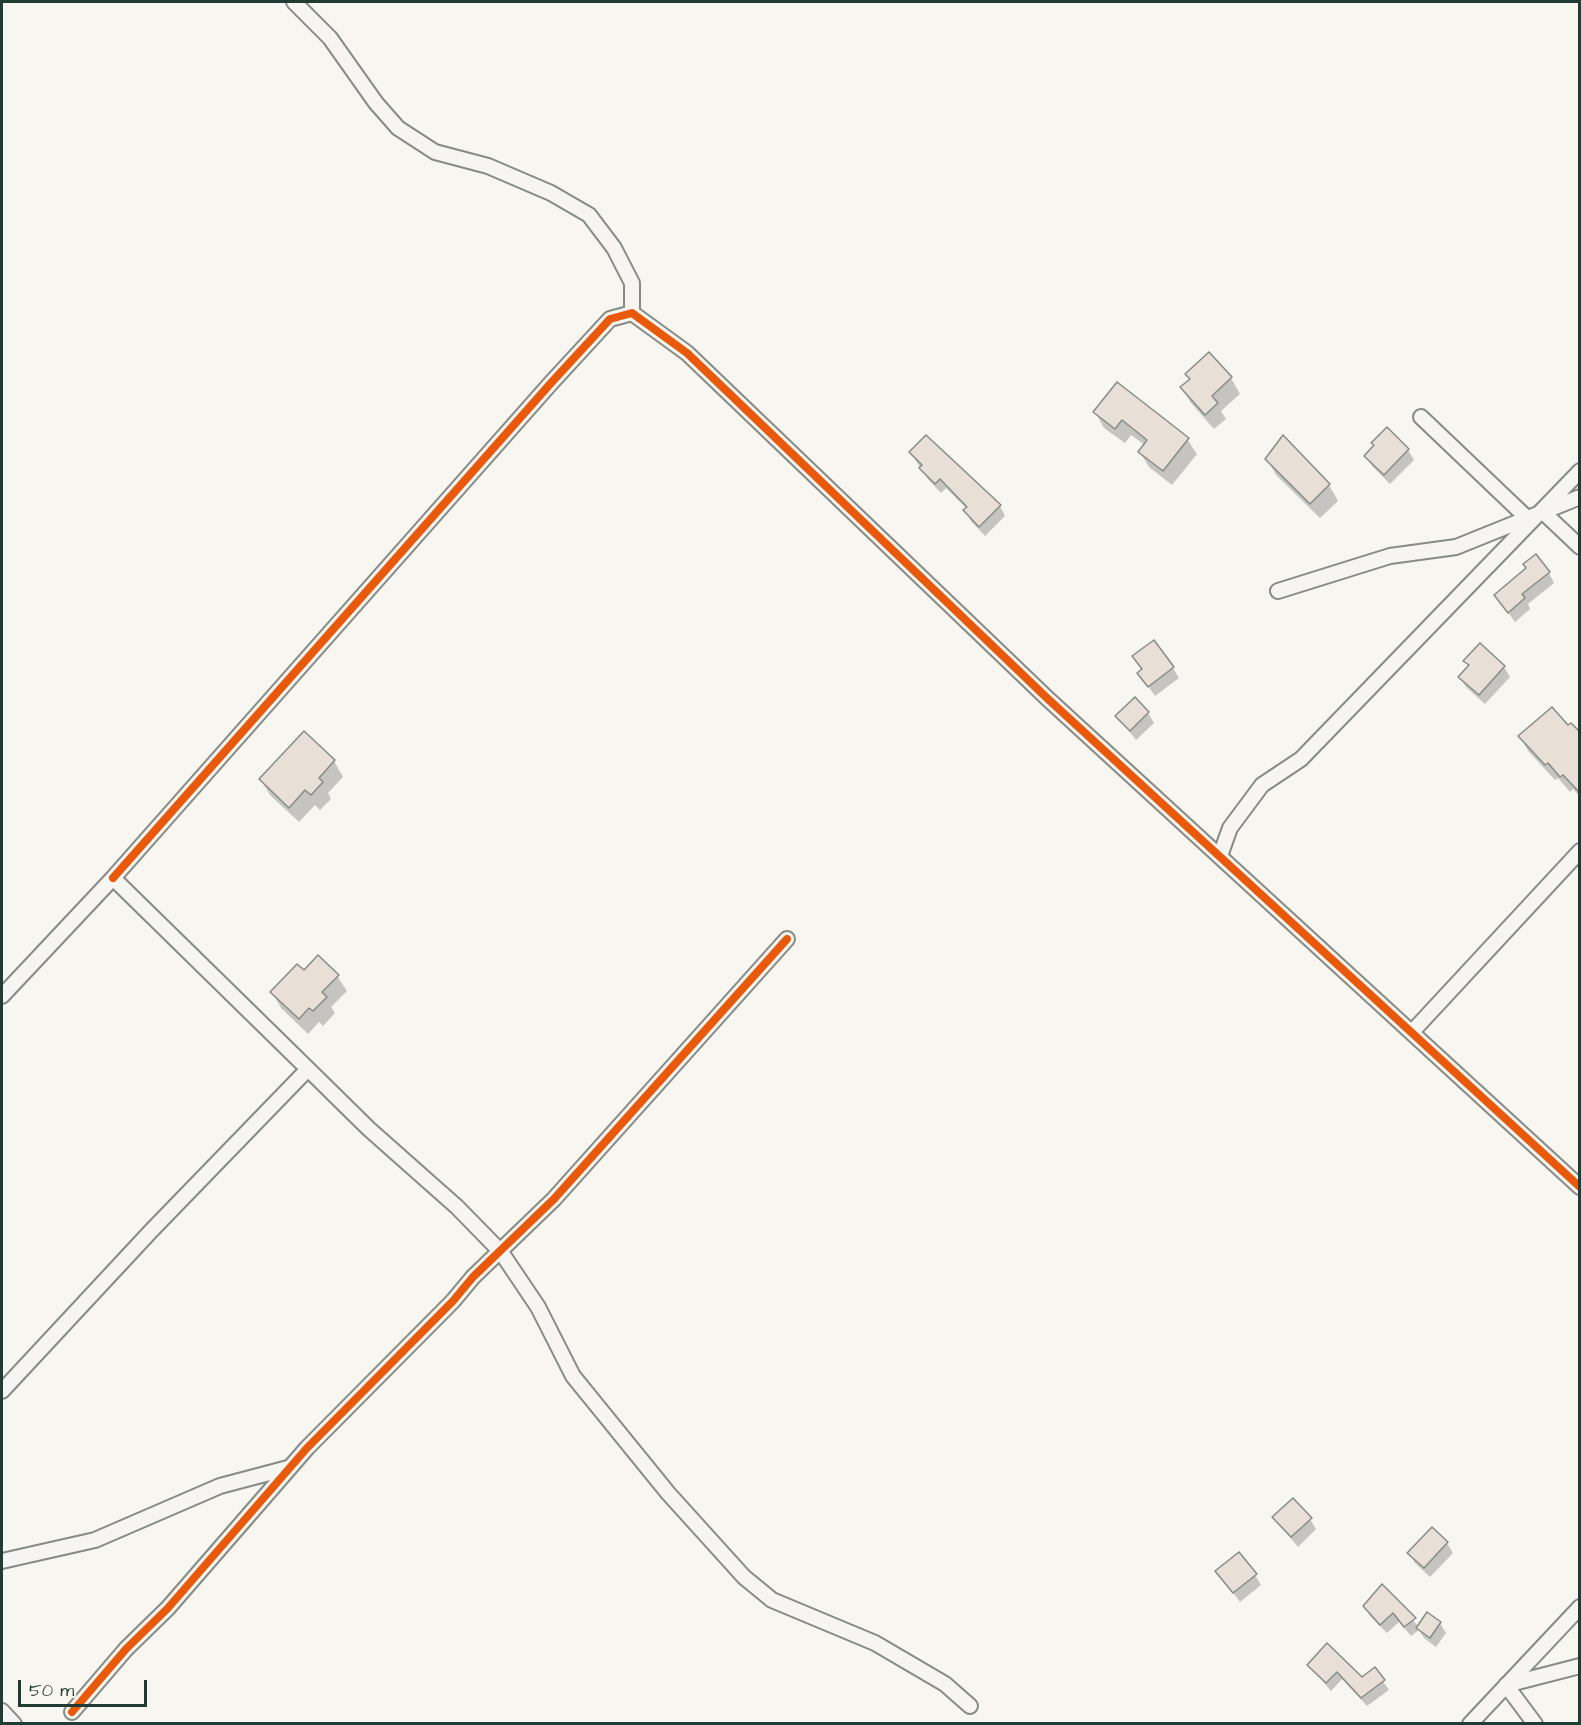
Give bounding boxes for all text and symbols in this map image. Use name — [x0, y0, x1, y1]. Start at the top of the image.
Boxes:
scale bar — [21, 1668, 150, 1706]
text: 50 m — [29, 1678, 74, 1703]

